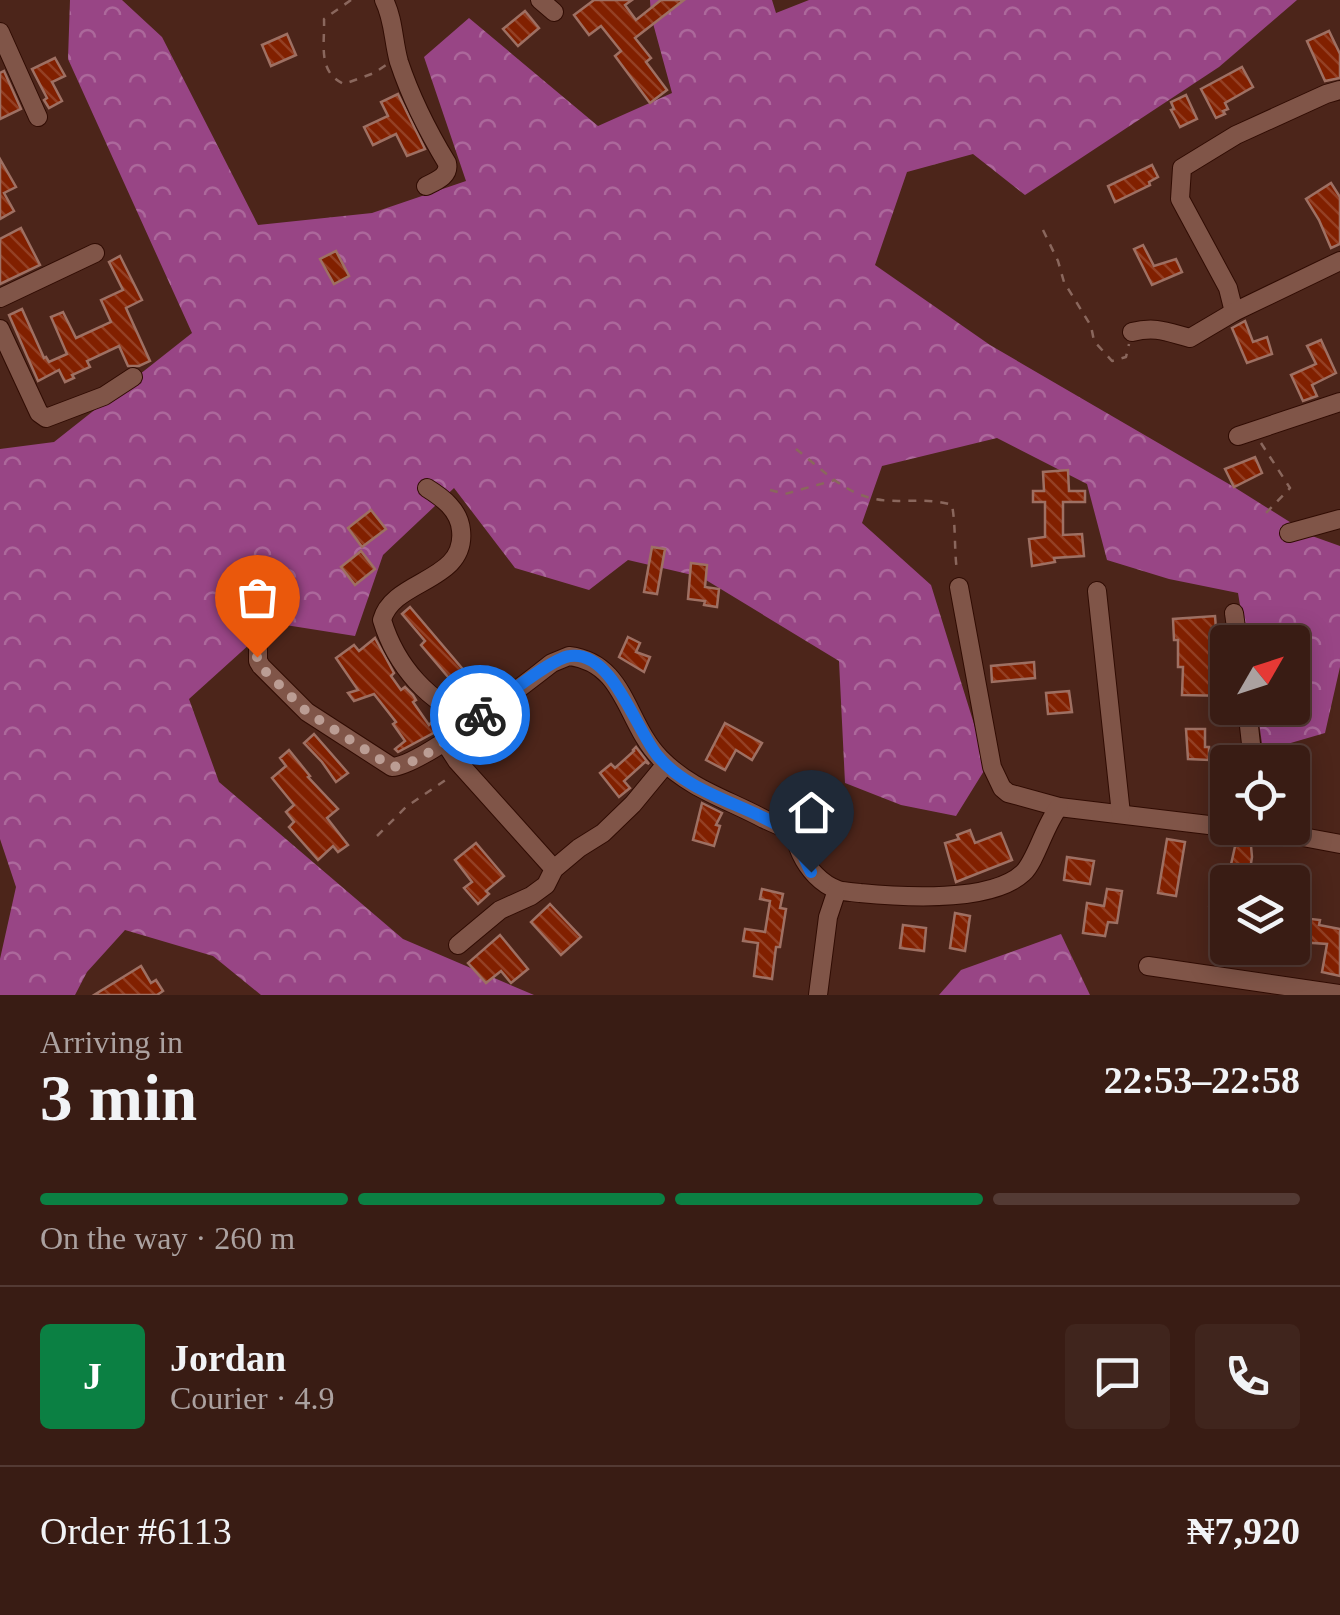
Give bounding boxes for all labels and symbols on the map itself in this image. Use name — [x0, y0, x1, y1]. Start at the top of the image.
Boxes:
pin — [215, 555, 300, 658]
north arrow — [1210, 625, 1310, 725]
courier — [430, 665, 530, 765]
pin — [769, 770, 854, 873]

